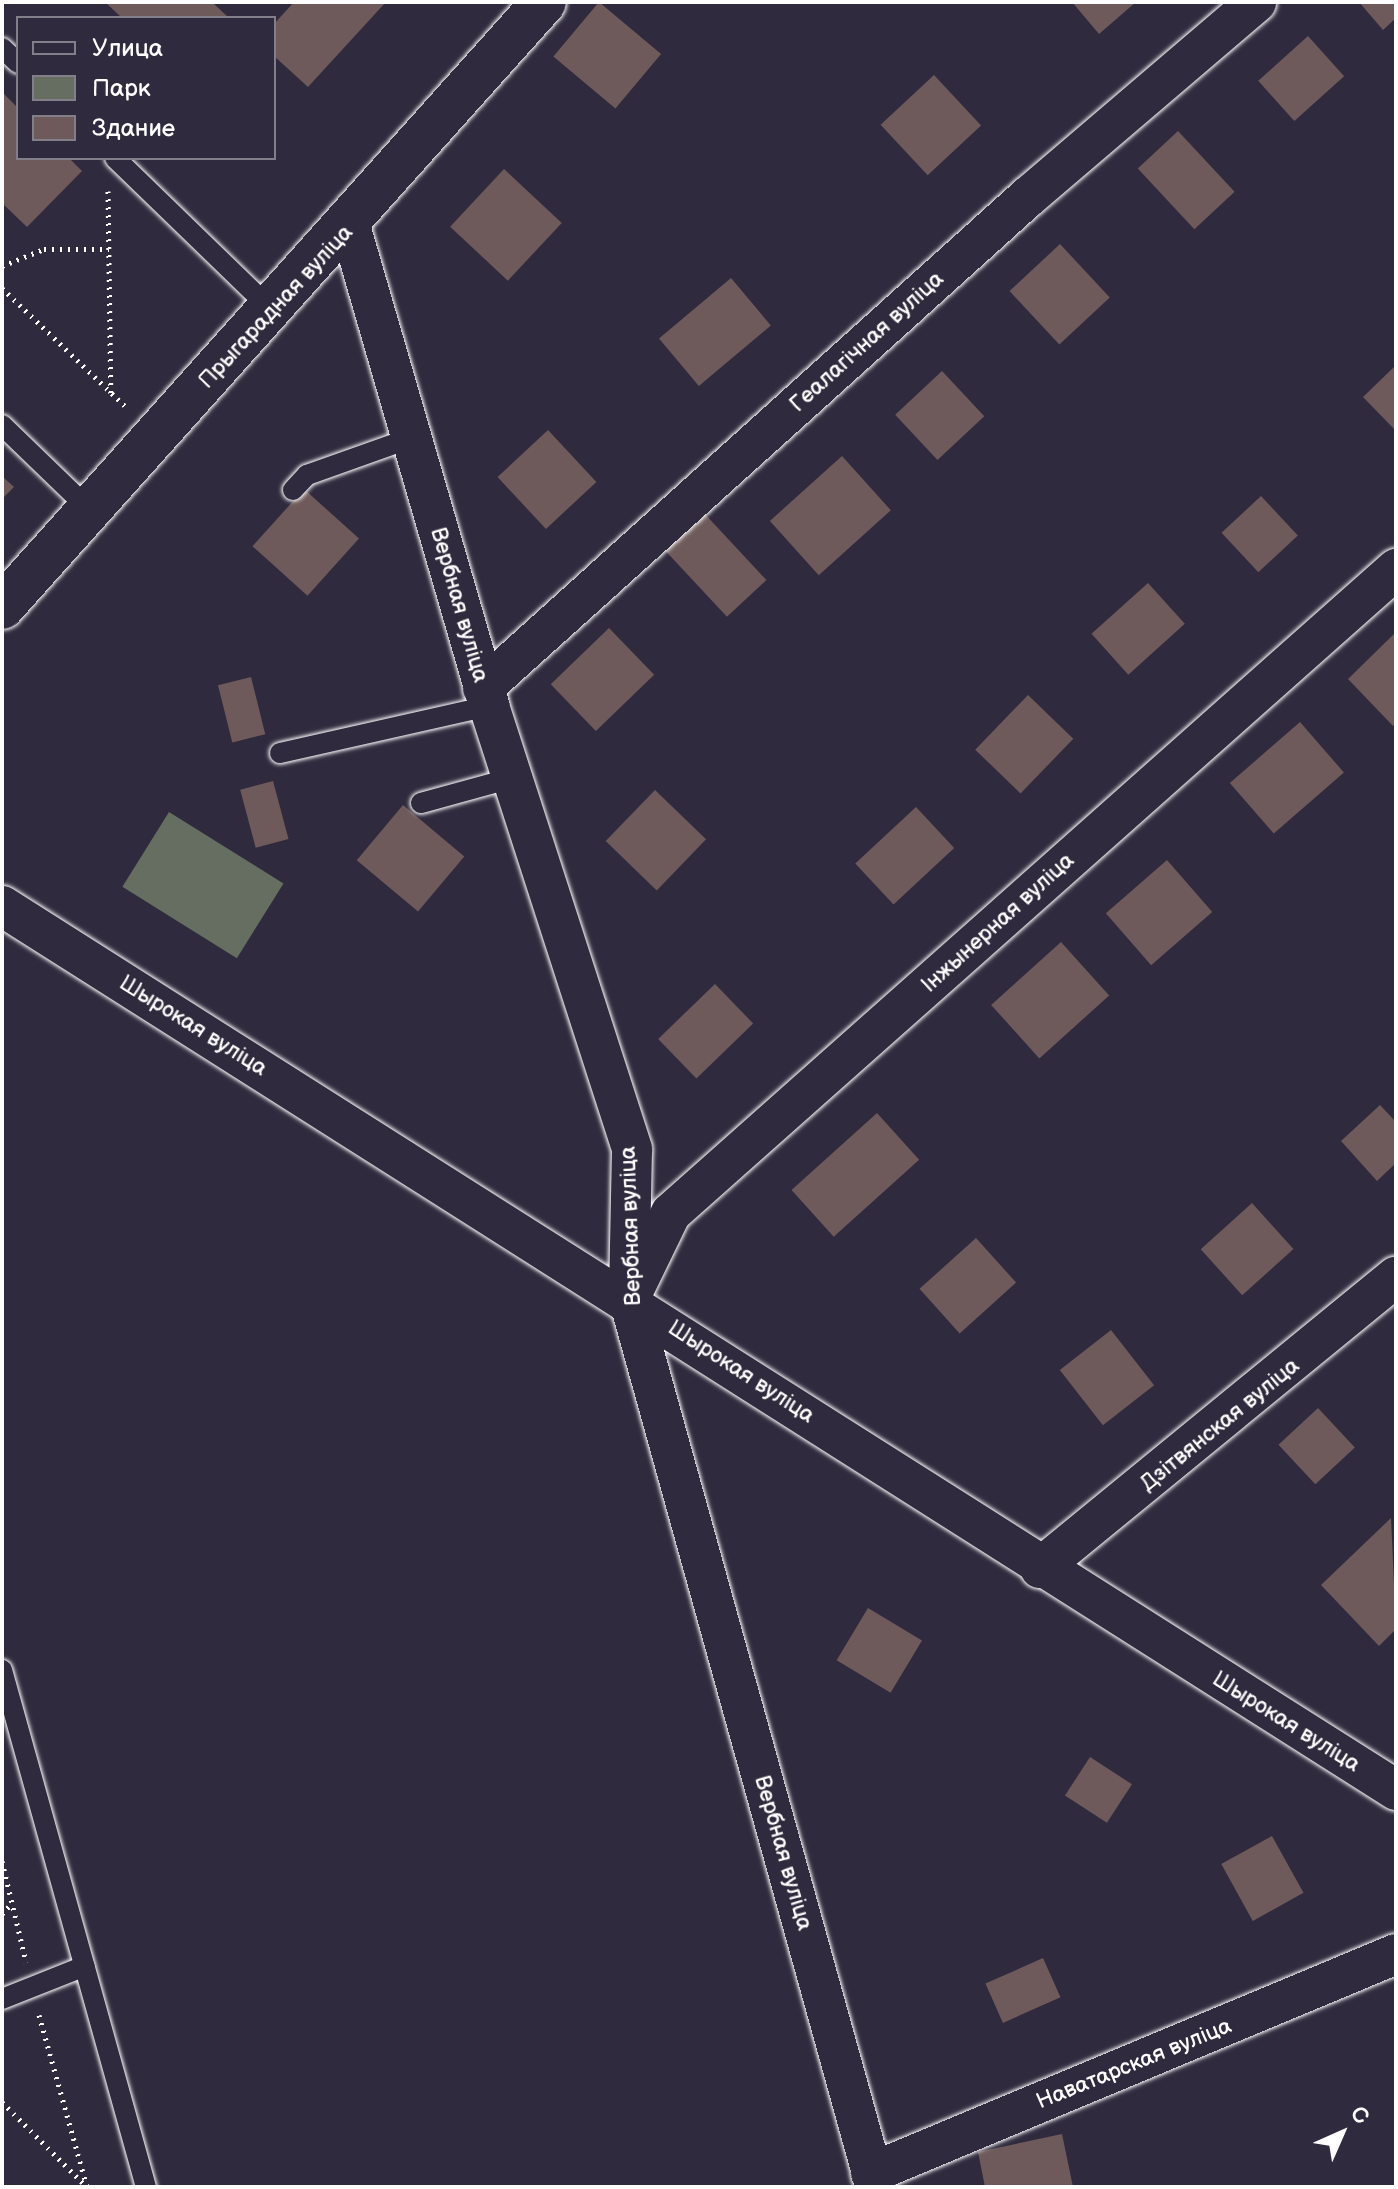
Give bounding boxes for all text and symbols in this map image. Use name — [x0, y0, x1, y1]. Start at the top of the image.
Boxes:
legend — [16, 16, 276, 160]
text: Улица — [92, 34, 163, 63]
text: Парк — [92, 74, 150, 103]
text: Здание — [92, 114, 175, 143]
street label: Прыгарадная вуліца — [193, 220, 359, 394]
street label: Геалагічная вуліца — [785, 266, 949, 418]
street label: Вербная вуліца — [424, 525, 494, 685]
street label: Інжынерная вуліца — [916, 848, 1080, 998]
street label: Шырокая вуліца — [114, 970, 272, 1082]
street label: Вербная вуліца — [615, 1146, 647, 1306]
street label: Шырокая вуліца — [663, 1315, 819, 1429]
street label: Дзітвянская вуліца — [1135, 1353, 1305, 1497]
street label: Шырокая вуліца — [1207, 1666, 1365, 1778]
street label: Вербная вуліца — [748, 1773, 818, 1933]
street label: Наватарская вуліца — [1033, 2013, 1235, 2115]
north arrow — [1302, 2093, 1382, 2173]
text: С — [1344, 2101, 1374, 2131]

